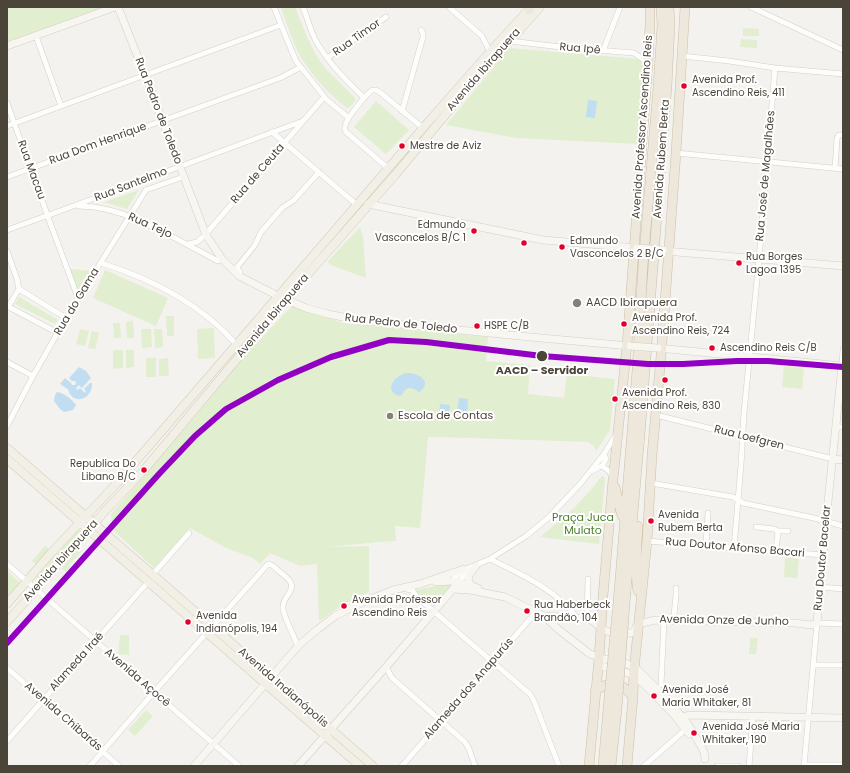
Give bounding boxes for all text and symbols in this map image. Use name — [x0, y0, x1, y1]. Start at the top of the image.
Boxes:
street label: Rua Timor — [331, 17, 383, 59]
street label: Avenida Ibirapuera — [445, 26, 523, 114]
street label: Avenida Professor Ascendino Reis — [630, 35, 656, 219]
street label: Rua Ipê — [559, 41, 601, 57]
street label: Rua Pedro de Toledo — [132, 56, 184, 166]
place label: Avenida Prof. Ascendino Reis, 411 — [692, 74, 785, 98]
marker: Avenida Prof. Ascendino Reis, 411 — [679, 81, 689, 91]
street label: Avenida Rubem Berta — [651, 99, 673, 219]
street label: Rua José de Magalhães — [754, 110, 778, 242]
street label: Rua Dom Henrique — [47, 120, 149, 168]
street label: Rua Macau — [14, 139, 48, 201]
place label: Mestre de Aviz — [410, 140, 481, 152]
street label: Rua de Ceuta — [228, 141, 288, 207]
marker: Mestre de Aviz — [397, 141, 407, 151]
street label: Rua Santelmo — [93, 165, 169, 205]
street label: Rua Tejo — [126, 210, 174, 242]
place label: Edmundo Vasconcelos B/C 1 — [375, 219, 466, 242]
marker: Edmundo Vasconcelos B/C 1 — [469, 226, 479, 236]
place label: Edmundo Vasconcelos 2 B/C — [570, 235, 664, 258]
unlabelled marker — [519, 238, 529, 248]
marker: Edmundo Vasconcelos 2 B/C — [557, 242, 567, 252]
place label: Rua Borges Lagoa 1395 — [746, 251, 802, 274]
marker: Rua Borges Lagoa 1395 — [734, 258, 744, 268]
street label: Rua do Gama — [52, 266, 102, 338]
street label: Avenida Ibirapuera — [234, 271, 312, 361]
place label: AACD Ibirapuera — [586, 296, 677, 310]
marker: AACD Ibirapuera — [571, 297, 583, 309]
street label: Rua Pedro de Toledo — [344, 312, 458, 336]
place label: Avenida Prof. Ascendino Reis, 724 — [632, 312, 729, 336]
marker: Avenida Prof. Ascendino Reis, 724 — [619, 319, 629, 329]
place label: HSPE C/B — [484, 320, 529, 332]
marker: HSPE C/B — [472, 321, 482, 331]
place label: Ascendino Reis C/B — [720, 342, 817, 354]
marker: Ascendino Reis C/B — [707, 343, 717, 353]
marker: AACD – Servidor — [535, 349, 549, 363]
place label: AACD – Servidor — [496, 364, 588, 378]
unlabelled marker — [660, 375, 670, 385]
place label: Avenida Prof. Ascendino Reis, 830 — [622, 387, 720, 410]
marker: Avenida Prof. Ascendino Reis, 830 — [610, 394, 620, 404]
place label: Escola de Contas — [398, 409, 493, 423]
marker: Escola de Contas — [385, 411, 395, 421]
street label: Rua Loefgren — [713, 423, 785, 453]
place label: Republica Do Libano B/C — [70, 458, 136, 482]
marker: Republica Do Libano B/C — [139, 465, 149, 475]
street label: Rua Doutor Bacelar — [812, 505, 834, 611]
place label: Avenida Rubem Berta — [658, 509, 723, 532]
park label: Praça Juca Mulato — [552, 511, 614, 537]
marker: Avenida Rubem Berta — [646, 516, 656, 526]
street label: Avenida Ibirapuera — [21, 518, 101, 604]
street label: Rua Doutor Afonso Bacari — [665, 535, 805, 561]
place label: Avenida Professor Ascendino Reis — [352, 594, 442, 618]
place label: Rua Haberbeck Brandão, 104 — [534, 599, 610, 622]
marker: Avenida Professor Ascendino Reis — [339, 601, 349, 611]
marker: Rua Haberbeck Brandão, 104 — [522, 606, 532, 616]
place label: Avenida Indianópolis, 194 — [196, 610, 277, 634]
street label: Avenida Onze de Junho — [659, 613, 789, 629]
marker: Avenida Indianópolis, 194 — [183, 617, 193, 627]
street label: Alameda Iraé — [47, 630, 107, 694]
street label: Alameda dos Anapurús — [421, 636, 517, 742]
street label: Avenida Indianópolis — [235, 645, 331, 731]
street label: Avenida Açocê — [102, 646, 172, 710]
street label: Avenida Chibarás — [22, 680, 104, 754]
place label: Avenida José Maria Whitaker, 81 — [662, 684, 751, 708]
marker: Avenida José Maria Whitaker, 81 — [649, 691, 659, 701]
place label: Avenida José Maria Whitaker, 190 — [702, 721, 800, 744]
marker: Avenida José Maria Whitaker, 190 — [689, 728, 699, 738]

